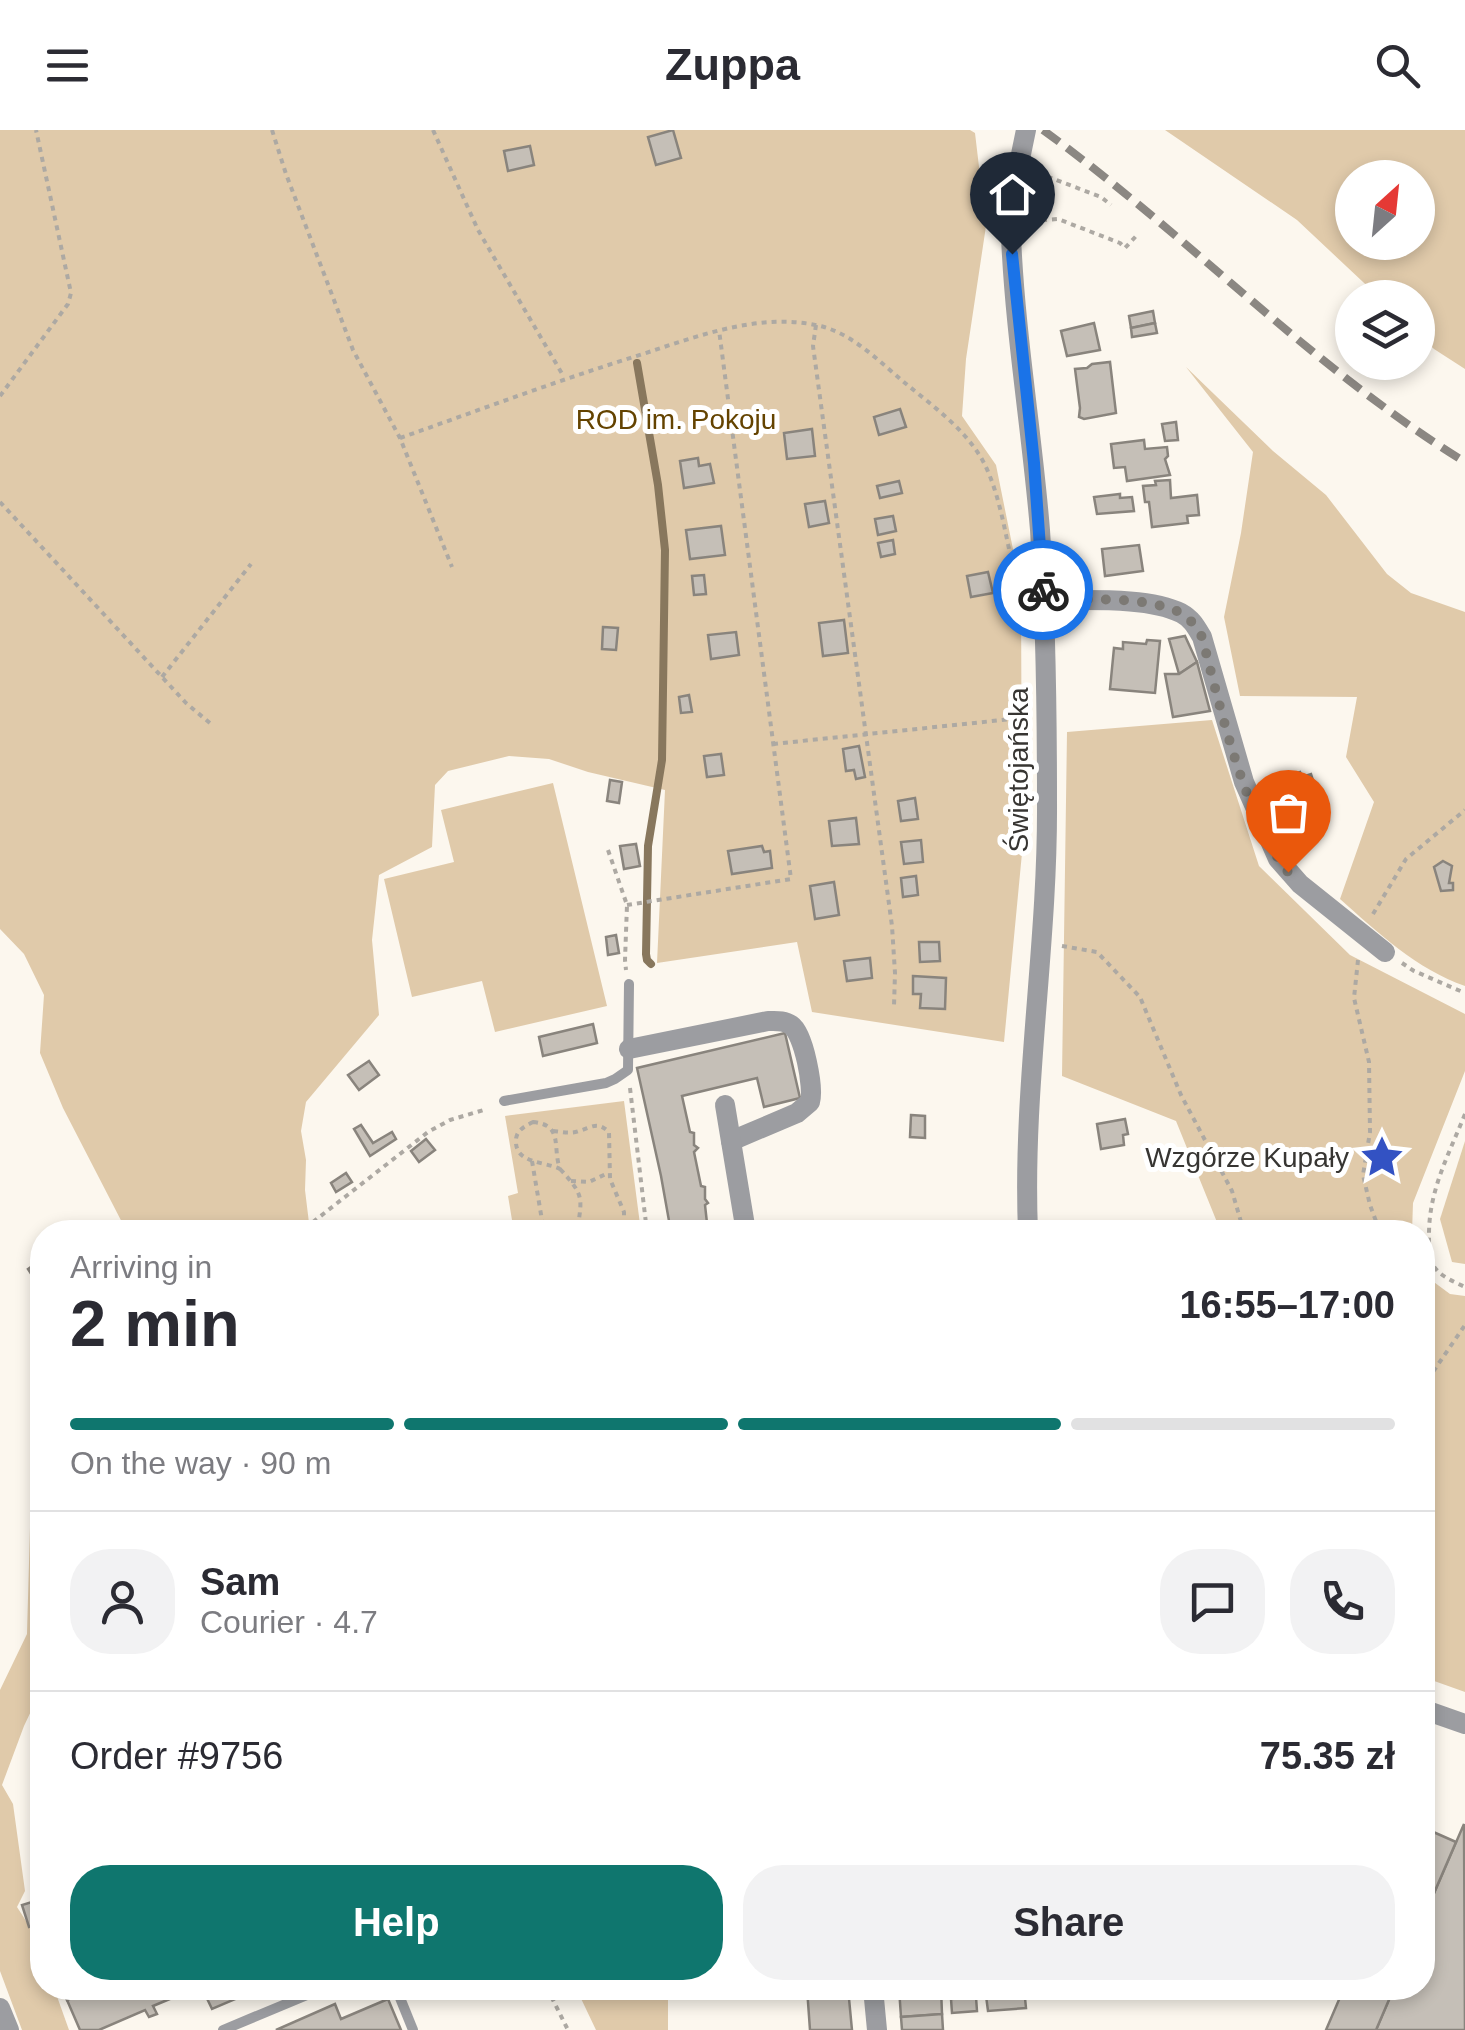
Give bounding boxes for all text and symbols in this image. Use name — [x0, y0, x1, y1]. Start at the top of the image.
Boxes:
icon: menu — [40, 38, 95, 93]
icon: search — [1370, 38, 1425, 93]
text: Zuppa — [665, 39, 800, 90]
pin — [970, 152, 1055, 255]
north arrow — [1335, 160, 1435, 260]
map controls — [1335, 160, 1435, 380]
icon: home — [985, 167, 1040, 222]
button: layers — [1335, 280, 1435, 380]
park label: ROD im. Pokoju — [576, 404, 776, 435]
courier — [993, 540, 1093, 640]
icon: bike — [1016, 563, 1071, 618]
street label: Świętojańska — [1002, 687, 1034, 852]
pin — [1246, 770, 1331, 873]
icon: bag — [1261, 785, 1316, 840]
place icon: Wzgórze Kupały — [1358, 1133, 1406, 1181]
place label: Wzgórze Kupały — [1145, 1142, 1349, 1173]
text: Arriving in — [70, 1249, 212, 1285]
text: 16:55–17:00 — [1179, 1284, 1395, 1326]
text: 2 min — [70, 1287, 240, 1360]
text: On the way · 90 m — [70, 1445, 331, 1481]
button: person — [70, 1549, 175, 1654]
button: chat — [1160, 1549, 1265, 1654]
button: phone — [1290, 1549, 1395, 1654]
text: Sam — [200, 1561, 280, 1603]
text: Courier · 4.7 — [200, 1604, 378, 1640]
text: Order #9756 — [70, 1735, 283, 1777]
text: 75.35 zł — [1260, 1735, 1395, 1777]
button: Help — [70, 1865, 723, 1980]
button: Share — [743, 1865, 1395, 1980]

